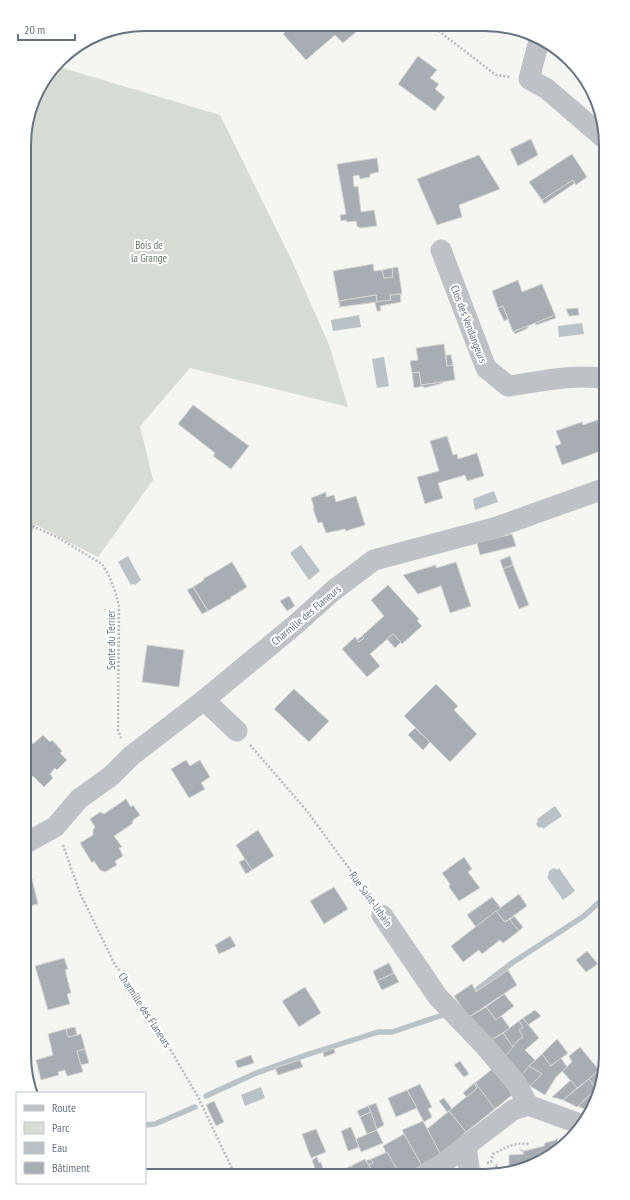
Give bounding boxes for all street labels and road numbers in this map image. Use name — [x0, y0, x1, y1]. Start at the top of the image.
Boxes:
street label: Clos des Vendangeurs — [448, 283, 490, 365]
street label: Charmille des Flaneurs — [268, 582, 344, 648]
street label: Sente du Terrier — [104, 610, 118, 670]
street label: Rue Saint-Urbain — [346, 869, 396, 929]
street label: Charmille des Flaneurs — [116, 970, 175, 1050]

